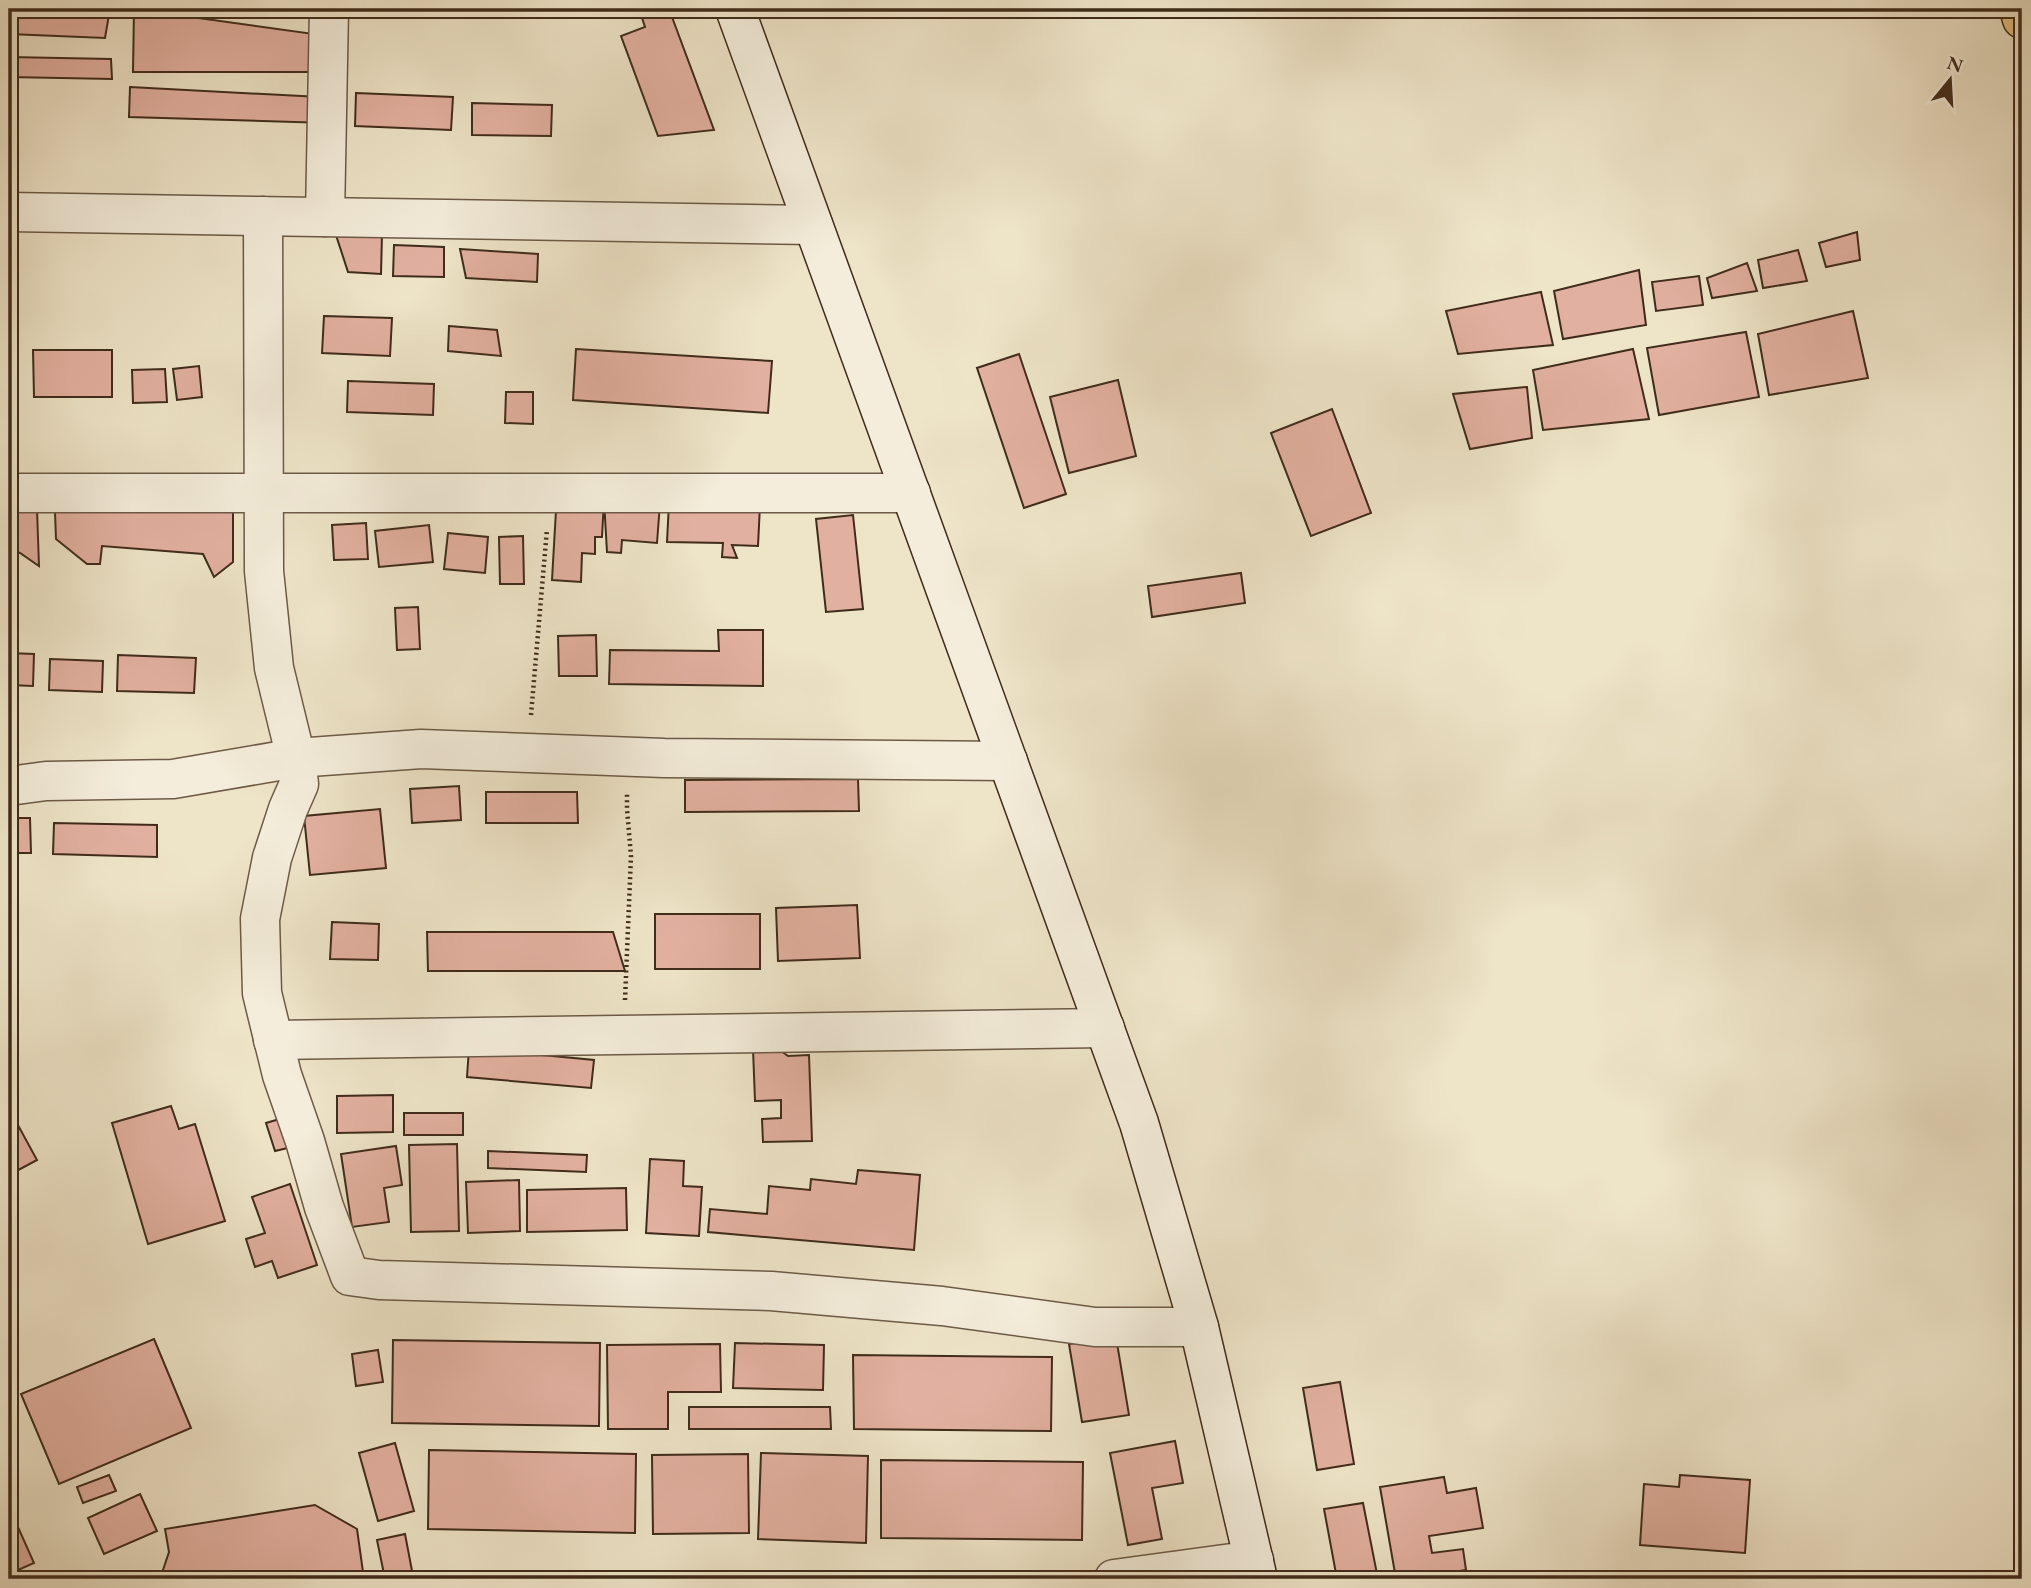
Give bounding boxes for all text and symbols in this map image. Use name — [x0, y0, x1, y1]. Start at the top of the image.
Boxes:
north arrow — [1916, 46, 1986, 116]
text: N — [1944, 50, 1967, 79]

